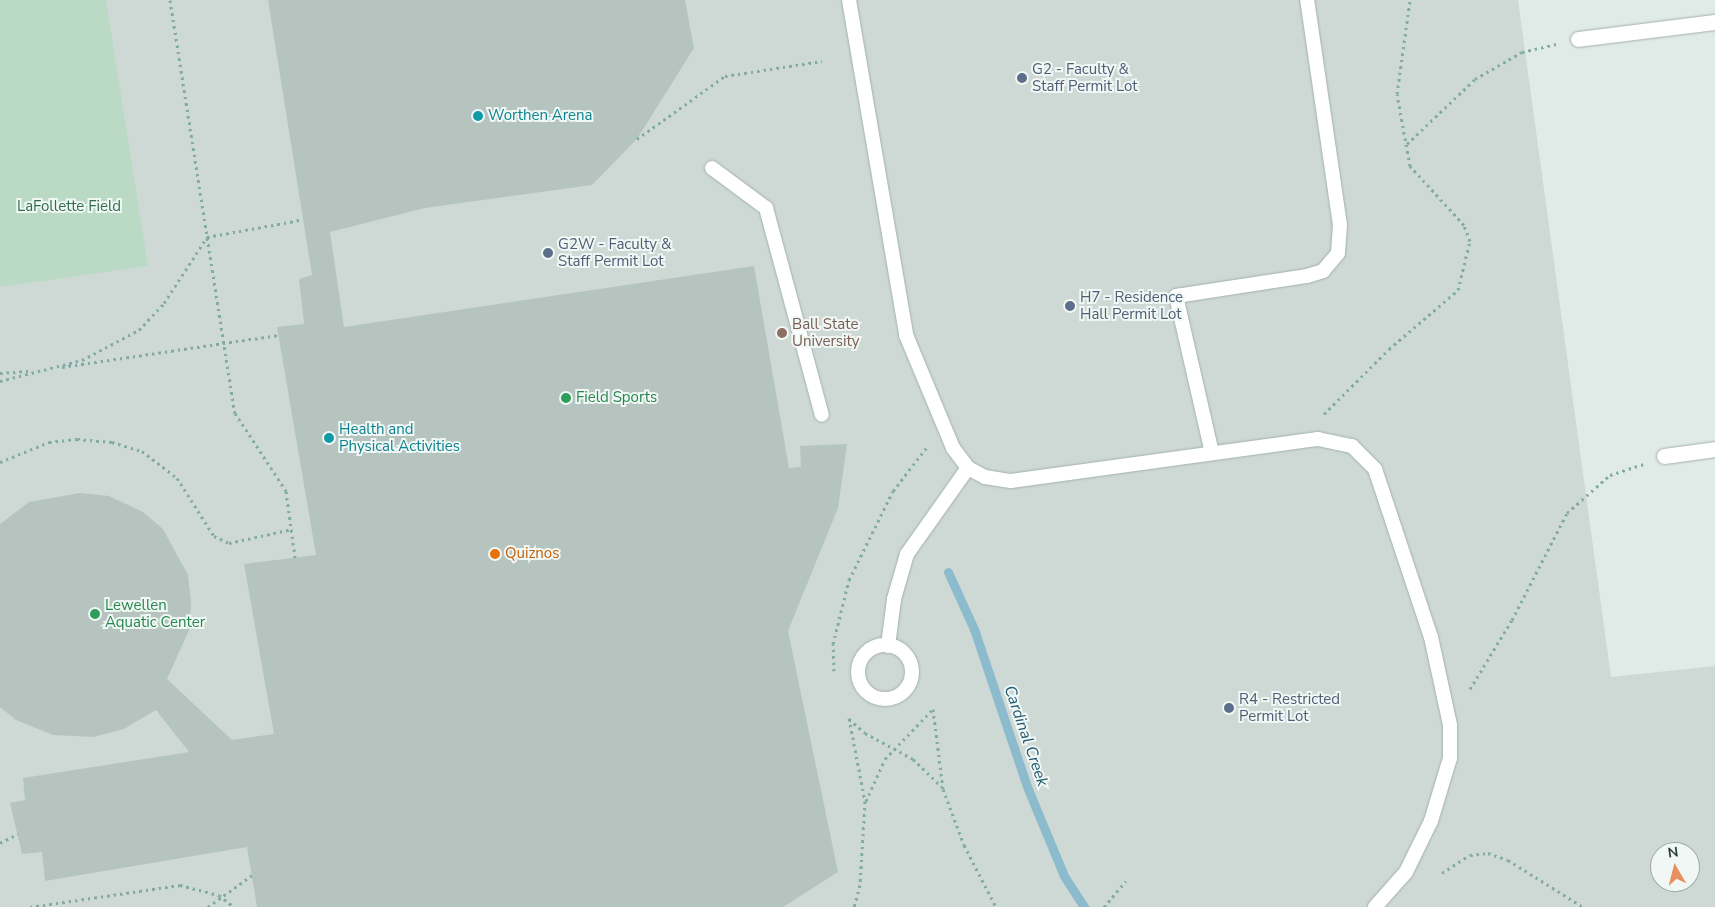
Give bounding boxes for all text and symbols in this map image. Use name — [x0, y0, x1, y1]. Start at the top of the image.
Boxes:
place label: G2 - Faculty & Staff Permit Lot — [1032, 60, 1138, 95]
marker: G2 - Faculty & Staff Permit Lot — [1016, 72, 1028, 84]
place label: Worthen Arena — [488, 107, 593, 125]
marker: Worthen Arena — [472, 110, 484, 122]
park label: LaFollette Field — [17, 198, 121, 216]
place label: G2W - Faculty & Staff Permit Lot — [558, 235, 671, 270]
marker: G2W - Faculty & Staff Permit Lot — [542, 247, 554, 259]
place label: H7 - Residence Hall Permit Lot — [1080, 288, 1183, 323]
marker: H7 - Residence Hall Permit Lot — [1064, 300, 1076, 312]
place label: Ball State University — [792, 315, 860, 350]
marker: Ball State University — [776, 327, 788, 339]
place label: Field Sports — [576, 389, 657, 407]
marker: Field Sports — [560, 392, 572, 404]
place label: Health and Physical Activities — [339, 420, 460, 455]
marker: Health and Physical Activities — [323, 432, 335, 444]
place label: Quiznos — [505, 545, 559, 563]
marker: Quiznos — [489, 548, 501, 560]
place label: Lewellen Aquatic Center — [105, 596, 205, 631]
marker: Lewellen Aquatic Center — [89, 608, 101, 620]
water label: Cardinal Creek — [1000, 683, 1052, 789]
place label: R4 - Restricted Permit Lot — [1239, 690, 1340, 725]
marker: R4 - Restricted Permit Lot — [1223, 702, 1235, 714]
north arrow — [1650, 842, 1700, 892]
text: N — [1666, 843, 1679, 863]

